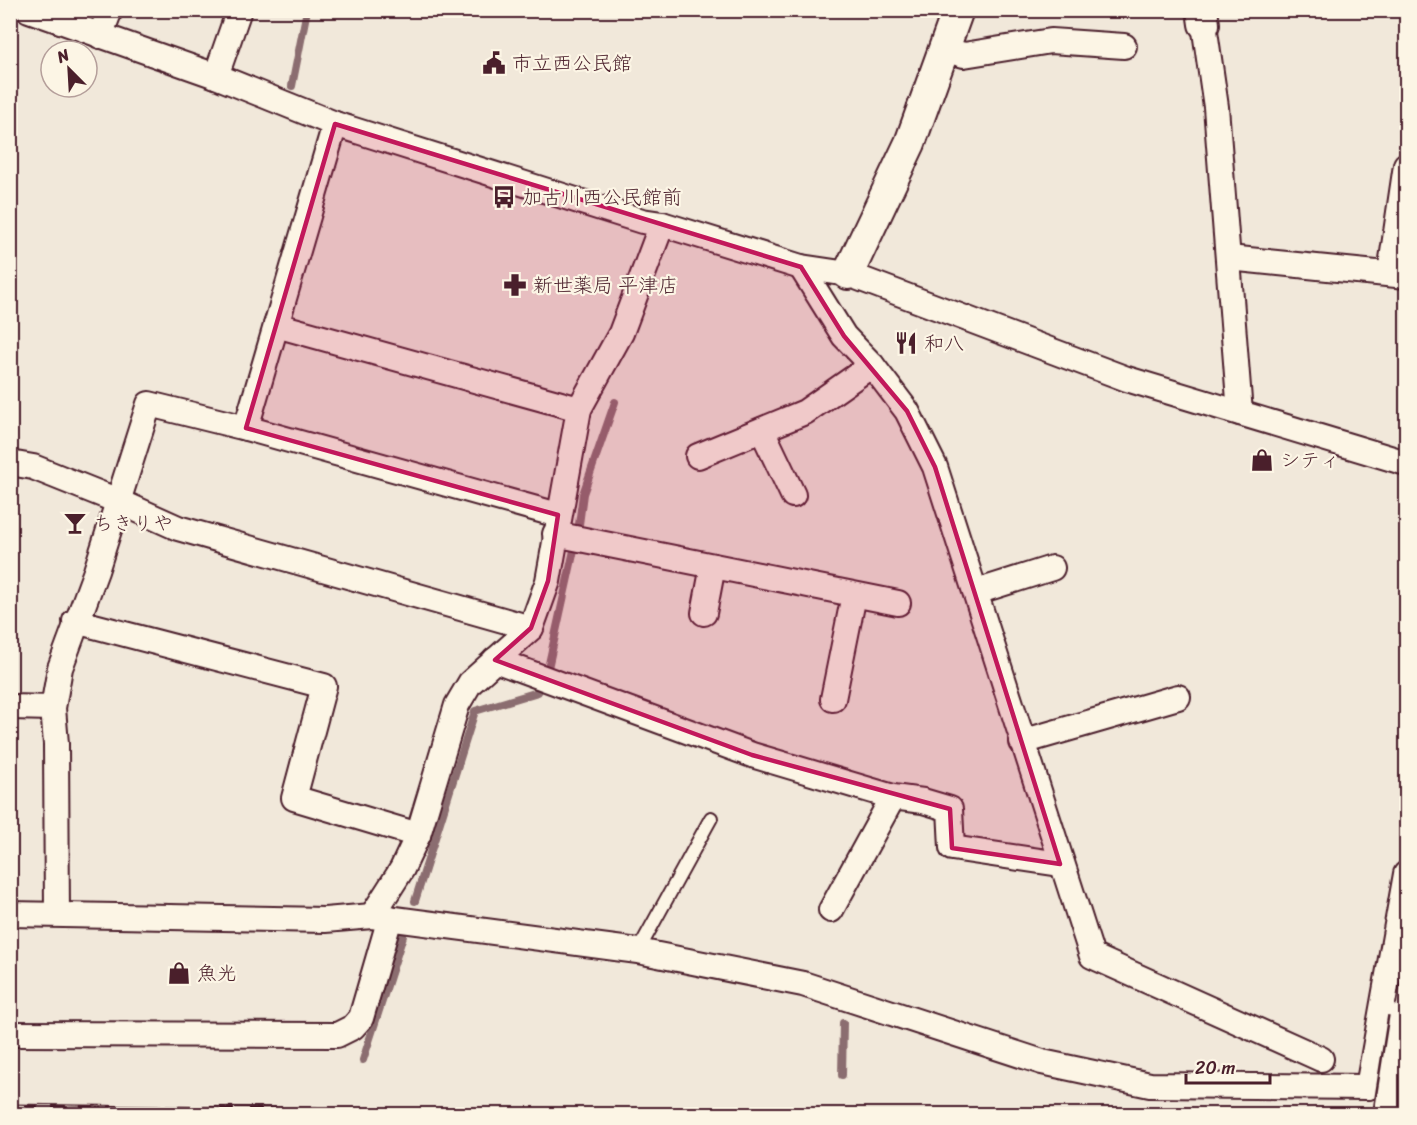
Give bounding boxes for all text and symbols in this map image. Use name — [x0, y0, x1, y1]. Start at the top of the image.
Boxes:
north arrow — [39, 39, 99, 99]
text: N — [51, 40, 75, 72]
place label: 市立西公民館 — [512, 46, 632, 81]
public building icon: 市立西公民館 — [481, 50, 507, 76]
place label: 加古川西公民館前 — [522, 180, 682, 215]
bus stop icon: 加古川西公民館前 — [491, 184, 517, 210]
place label: 新世薬局 平津店 — [533, 268, 678, 303]
pharmacy icon: 新世薬局 平津店 — [502, 272, 528, 298]
place label: 和八 — [924, 326, 964, 361]
restaurant icon: 和八 — [893, 330, 919, 356]
place label: シティ — [1280, 443, 1340, 478]
shop icon: シティ — [1249, 447, 1275, 473]
place label: ちきりや — [93, 506, 173, 541]
bar icon: ちきりや — [62, 510, 88, 536]
place label: 魚光 — [197, 956, 237, 991]
shop icon: 魚光 — [166, 960, 192, 986]
scale bar — [1186, 1047, 1270, 1085]
text: 20 m — [1195, 1052, 1235, 1084]

